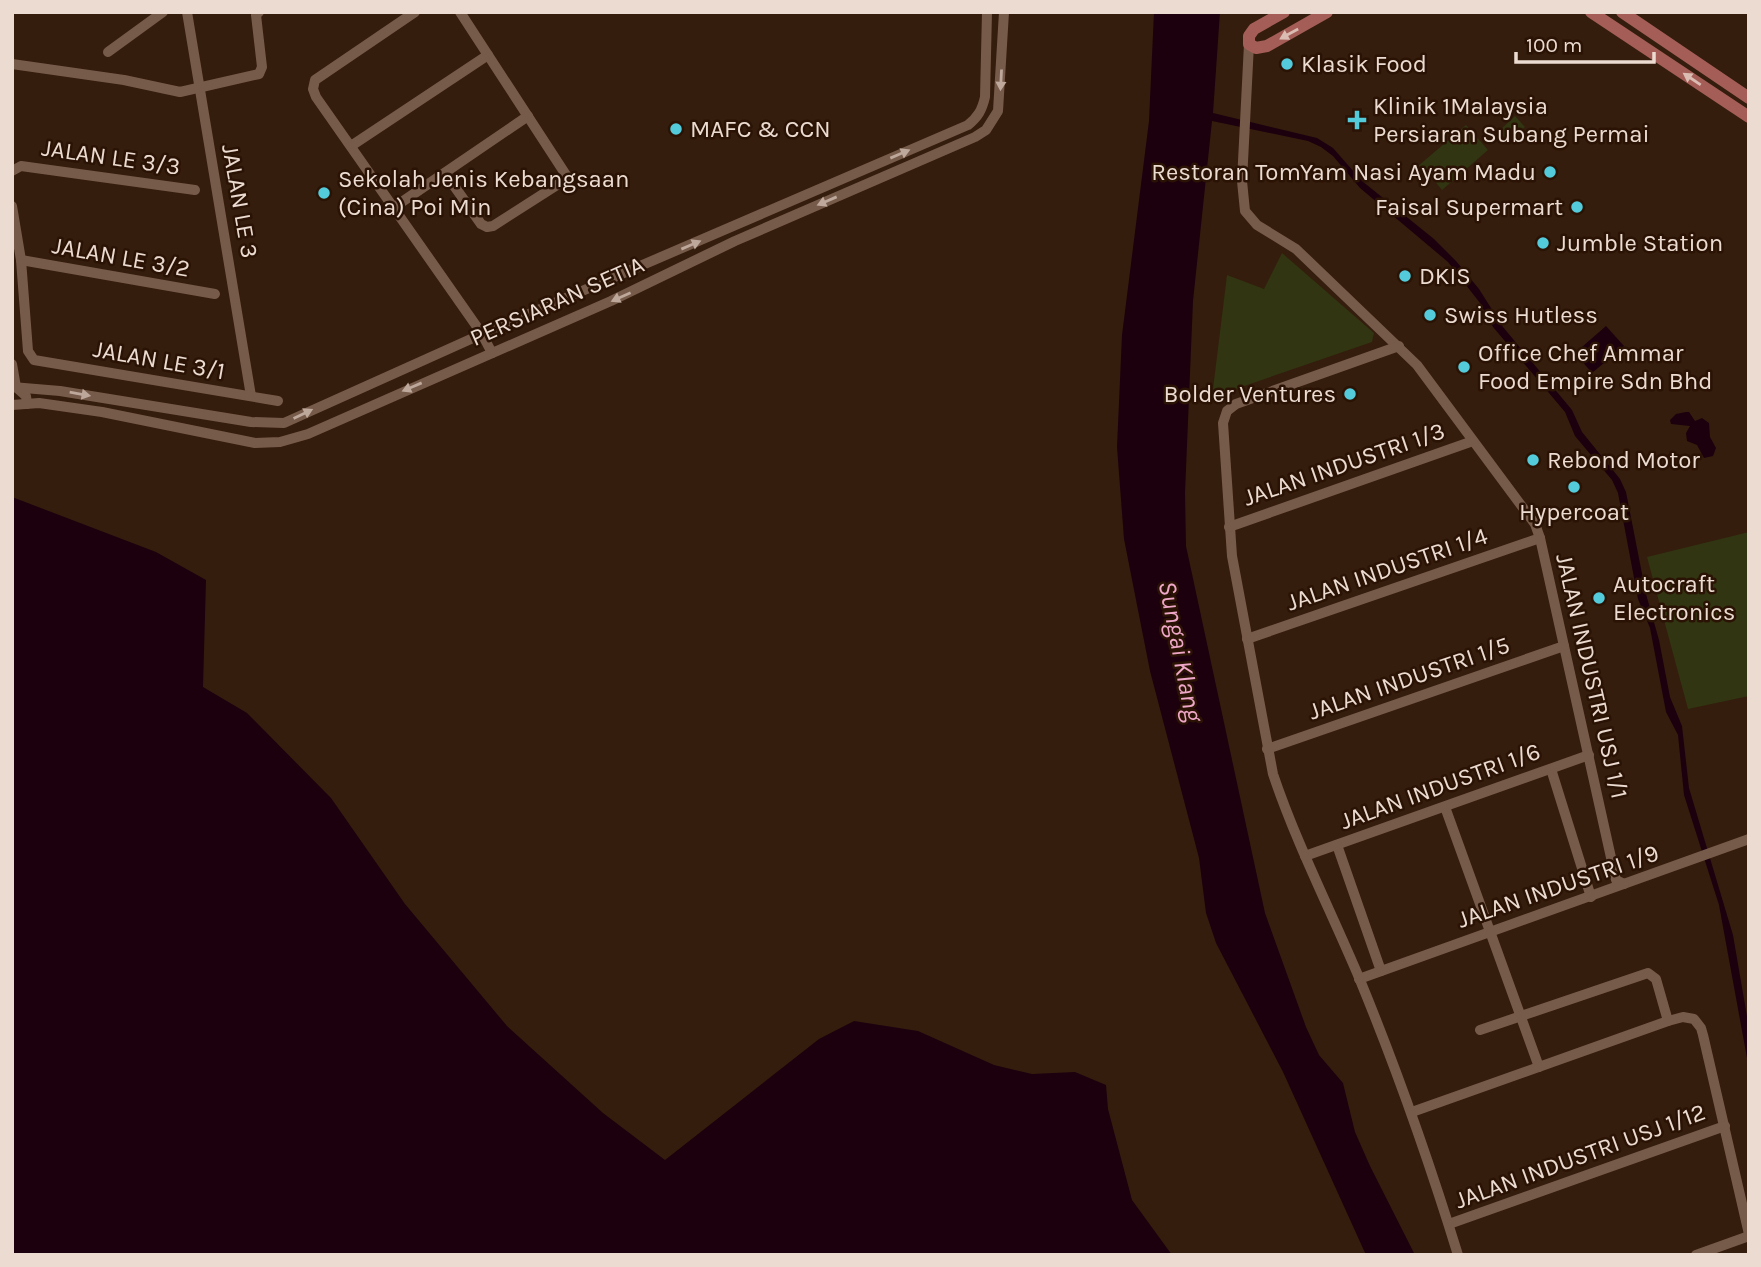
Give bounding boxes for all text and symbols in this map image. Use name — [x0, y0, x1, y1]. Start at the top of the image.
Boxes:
scale bar — [1516, 21, 1654, 65]
one-way arrow — [1279, 28, 1298, 40]
text: 100 m — [1526, 33, 1583, 57]
place label: Klasik Food — [1301, 50, 1427, 78]
marker: Klasik Food — [1279, 56, 1295, 72]
one-way arrow — [995, 70, 1006, 92]
one-way arrow — [1683, 72, 1701, 86]
place label: Klinik 1Malaysia Persiaran Subang Permai — [1373, 92, 1650, 148]
marker: Klinik 1Malaysia Persiaran Subang Permai — [1347, 110, 1367, 130]
place label: MAFC & CCN — [690, 115, 831, 143]
marker: MAFC & CCN — [668, 121, 684, 137]
street label: JALAN LE 3/3 — [40, 133, 182, 181]
street label: JALAN LE 3 — [216, 142, 264, 260]
one-way arrow — [890, 148, 910, 160]
place label: Restoran TomYam Nasi Ayam Madu — [1151, 158, 1536, 186]
marker: Restoran TomYam Nasi Ayam Madu — [1542, 164, 1558, 180]
place label: Sekolah Jenis Kebangsaan (Cina) Poi Min — [338, 165, 629, 221]
marker: Sekolah Jenis Kebangsaan (Cina) Poi Min — [316, 185, 332, 201]
place label: Faisal Supermart — [1375, 193, 1563, 221]
one-way arrow — [817, 195, 837, 207]
marker: Faisal Supermart — [1569, 199, 1585, 215]
place label: Jumble Station — [1557, 229, 1723, 257]
street label: JALAN LE 3/2 — [50, 231, 192, 283]
marker: Jumble Station — [1535, 235, 1551, 251]
one-way arrow — [681, 239, 702, 250]
street label: PERSIARAN SETIA — [466, 250, 649, 352]
place label: DKIS — [1419, 262, 1471, 290]
marker: DKIS — [1397, 268, 1413, 284]
one-way arrow — [611, 291, 631, 303]
place label: Swiss Hutless — [1444, 301, 1598, 329]
marker: Swiss Hutless — [1422, 307, 1438, 323]
street label: JALAN LE 3/1 — [91, 335, 227, 385]
place label: Office Chef Ammar Food Empire Sdn Bhd — [1478, 339, 1712, 395]
marker: Office Chef Ammar Food Empire Sdn Bhd — [1456, 359, 1472, 375]
place label: Bolder Ventures — [1164, 380, 1336, 408]
one-way arrow — [401, 382, 422, 393]
marker: Bolder Ventures — [1342, 386, 1358, 402]
one-way arrow — [69, 389, 91, 400]
one-way arrow — [293, 408, 313, 420]
street label: JALAN INDUSTRI 1/3 — [1240, 416, 1448, 512]
place label: Rebond Motor — [1547, 446, 1700, 474]
marker: Rebond Motor — [1525, 452, 1541, 468]
marker: Hypercoat — [1566, 479, 1582, 495]
place label: Hypercoat — [1519, 498, 1629, 526]
street label: JALAN INDUSTRI 1/4 — [1283, 521, 1491, 617]
street label: JALAN INDUSTRI USJ 1/1 — [1550, 551, 1634, 801]
place label: Autocraft Electronics — [1613, 570, 1735, 626]
water label: Sungai Klang — [1152, 578, 1210, 726]
marker: Autocraft Electronics — [1591, 590, 1607, 606]
street label: JALAN INDUSTRI 1/5 — [1305, 630, 1513, 726]
street label: JALAN INDUSTRI 1/6 — [1336, 737, 1544, 835]
street label: JALAN INDUSTRI 1/9 — [1454, 838, 1662, 934]
street label: JALAN INDUSTRI USJ 1/12 — [1451, 1098, 1709, 1214]

